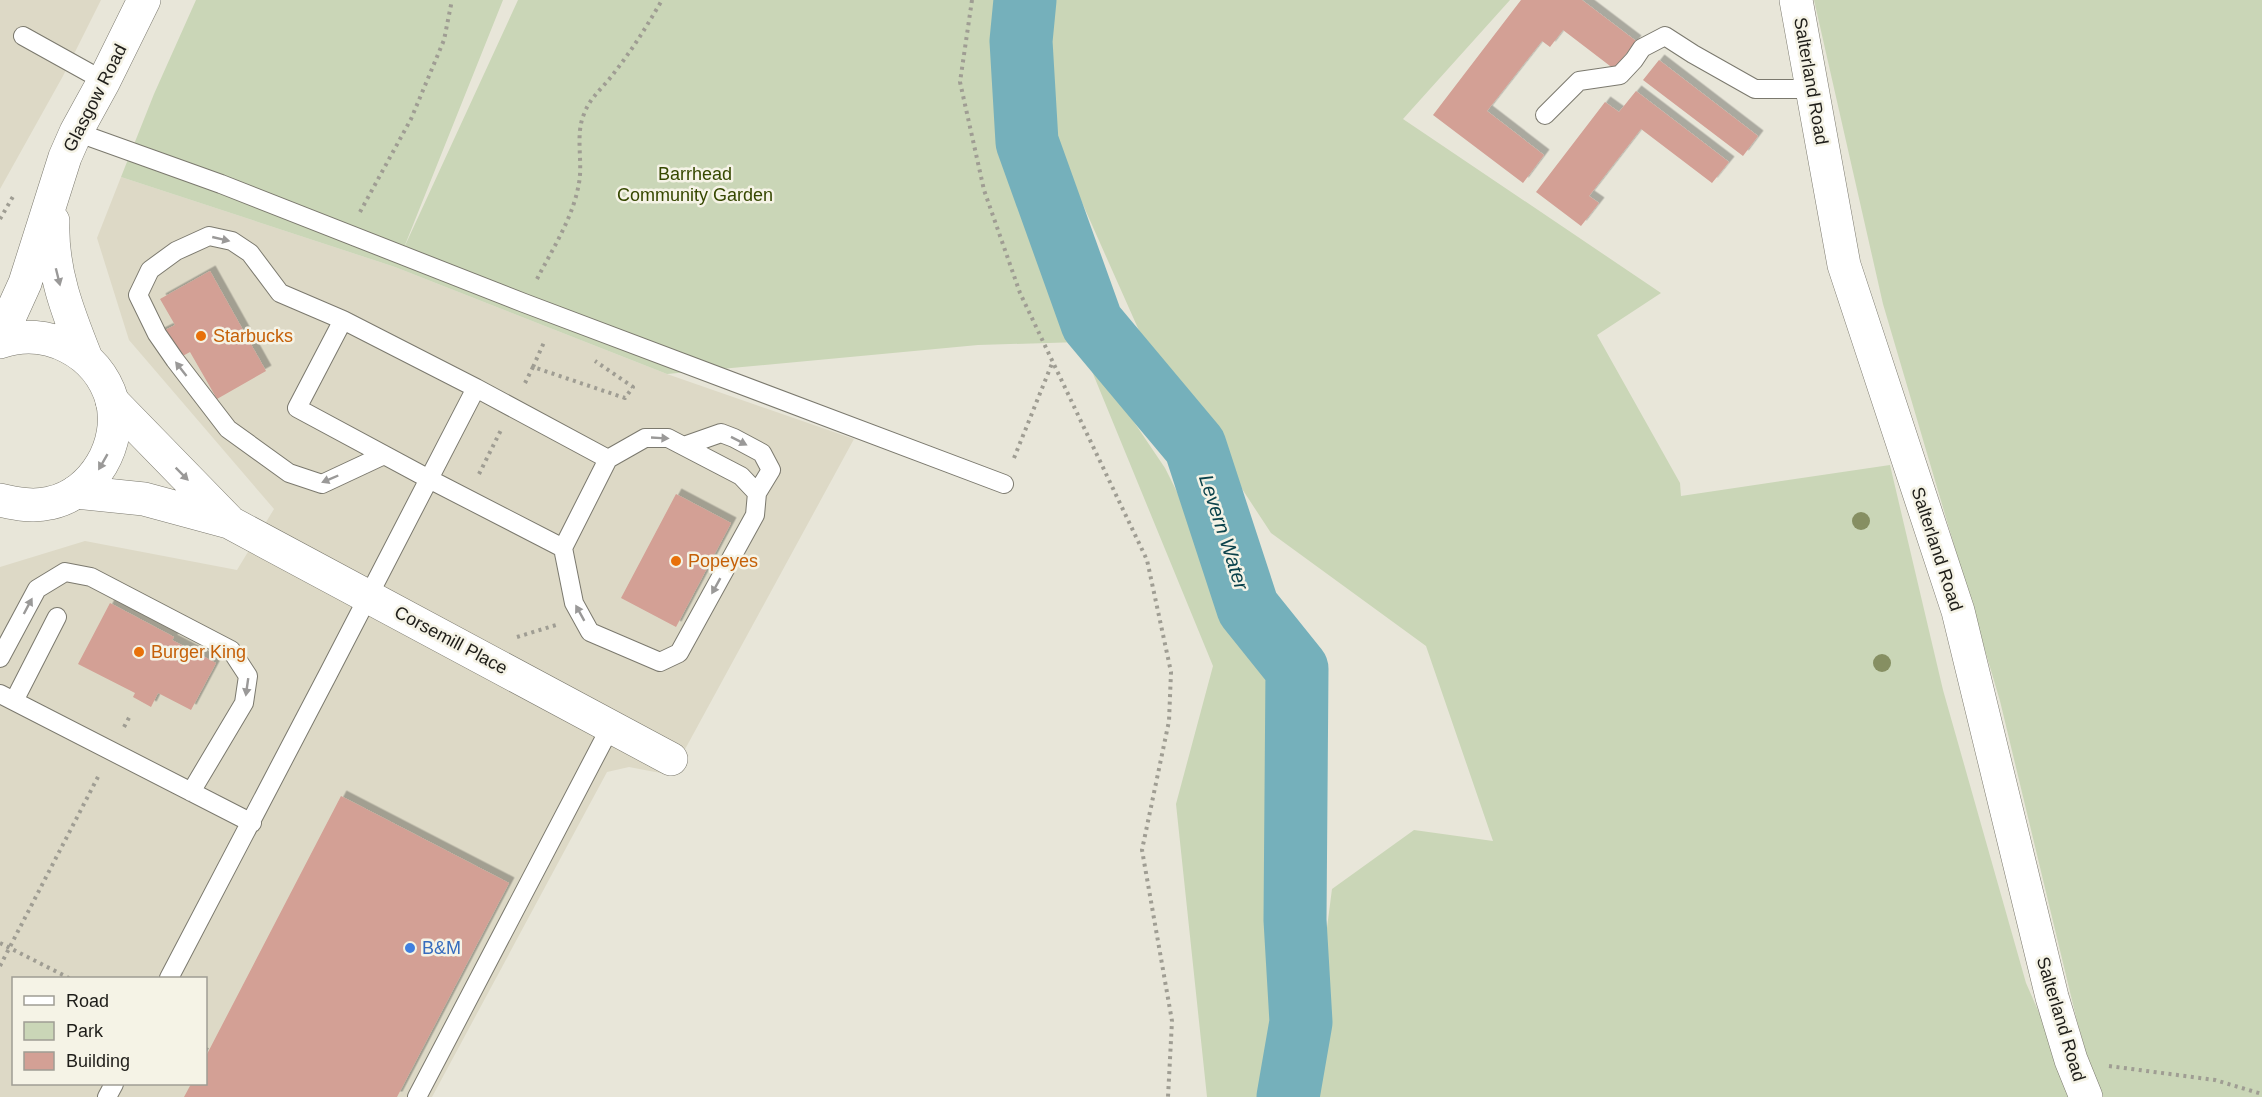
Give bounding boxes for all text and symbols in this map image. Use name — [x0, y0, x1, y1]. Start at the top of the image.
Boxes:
street label: Salterland Road — [1790, 16, 1832, 146]
street label: Glasgow Road — [59, 41, 131, 155]
park label: Barrhead Community Garden — [617, 164, 773, 205]
one-way arrow — [212, 234, 230, 244]
one-way arrow — [53, 268, 63, 286]
place label: Starbucks — [213, 326, 293, 346]
marker: Starbucks — [194, 329, 208, 343]
one-way arrow — [175, 361, 188, 377]
one-way arrow — [651, 434, 670, 443]
one-way arrow — [730, 436, 747, 446]
one-way arrow — [98, 454, 108, 471]
one-way arrow — [174, 466, 188, 480]
water label: Levern Water — [1195, 472, 1253, 594]
one-way arrow — [321, 474, 339, 484]
street label: Salterland Road — [1908, 485, 1966, 613]
place label: Popeyes — [688, 551, 758, 571]
marker: Popeyes — [669, 554, 683, 568]
one-way arrow — [711, 577, 721, 594]
one-way arrow — [22, 597, 32, 615]
street label: Corsemill Place — [391, 602, 511, 678]
one-way arrow — [575, 605, 585, 622]
place label: Burger King — [151, 642, 246, 662]
marker: Burger King — [132, 645, 146, 659]
one-way arrow — [242, 678, 251, 697]
place label: B&M — [422, 938, 461, 958]
marker: B&M — [403, 941, 417, 955]
street label: Salterland Road — [2033, 954, 2089, 1084]
legend — [12, 977, 207, 1085]
text: Road — [66, 991, 109, 1011]
text: Park — [66, 1021, 104, 1041]
text: Building — [66, 1051, 130, 1071]

